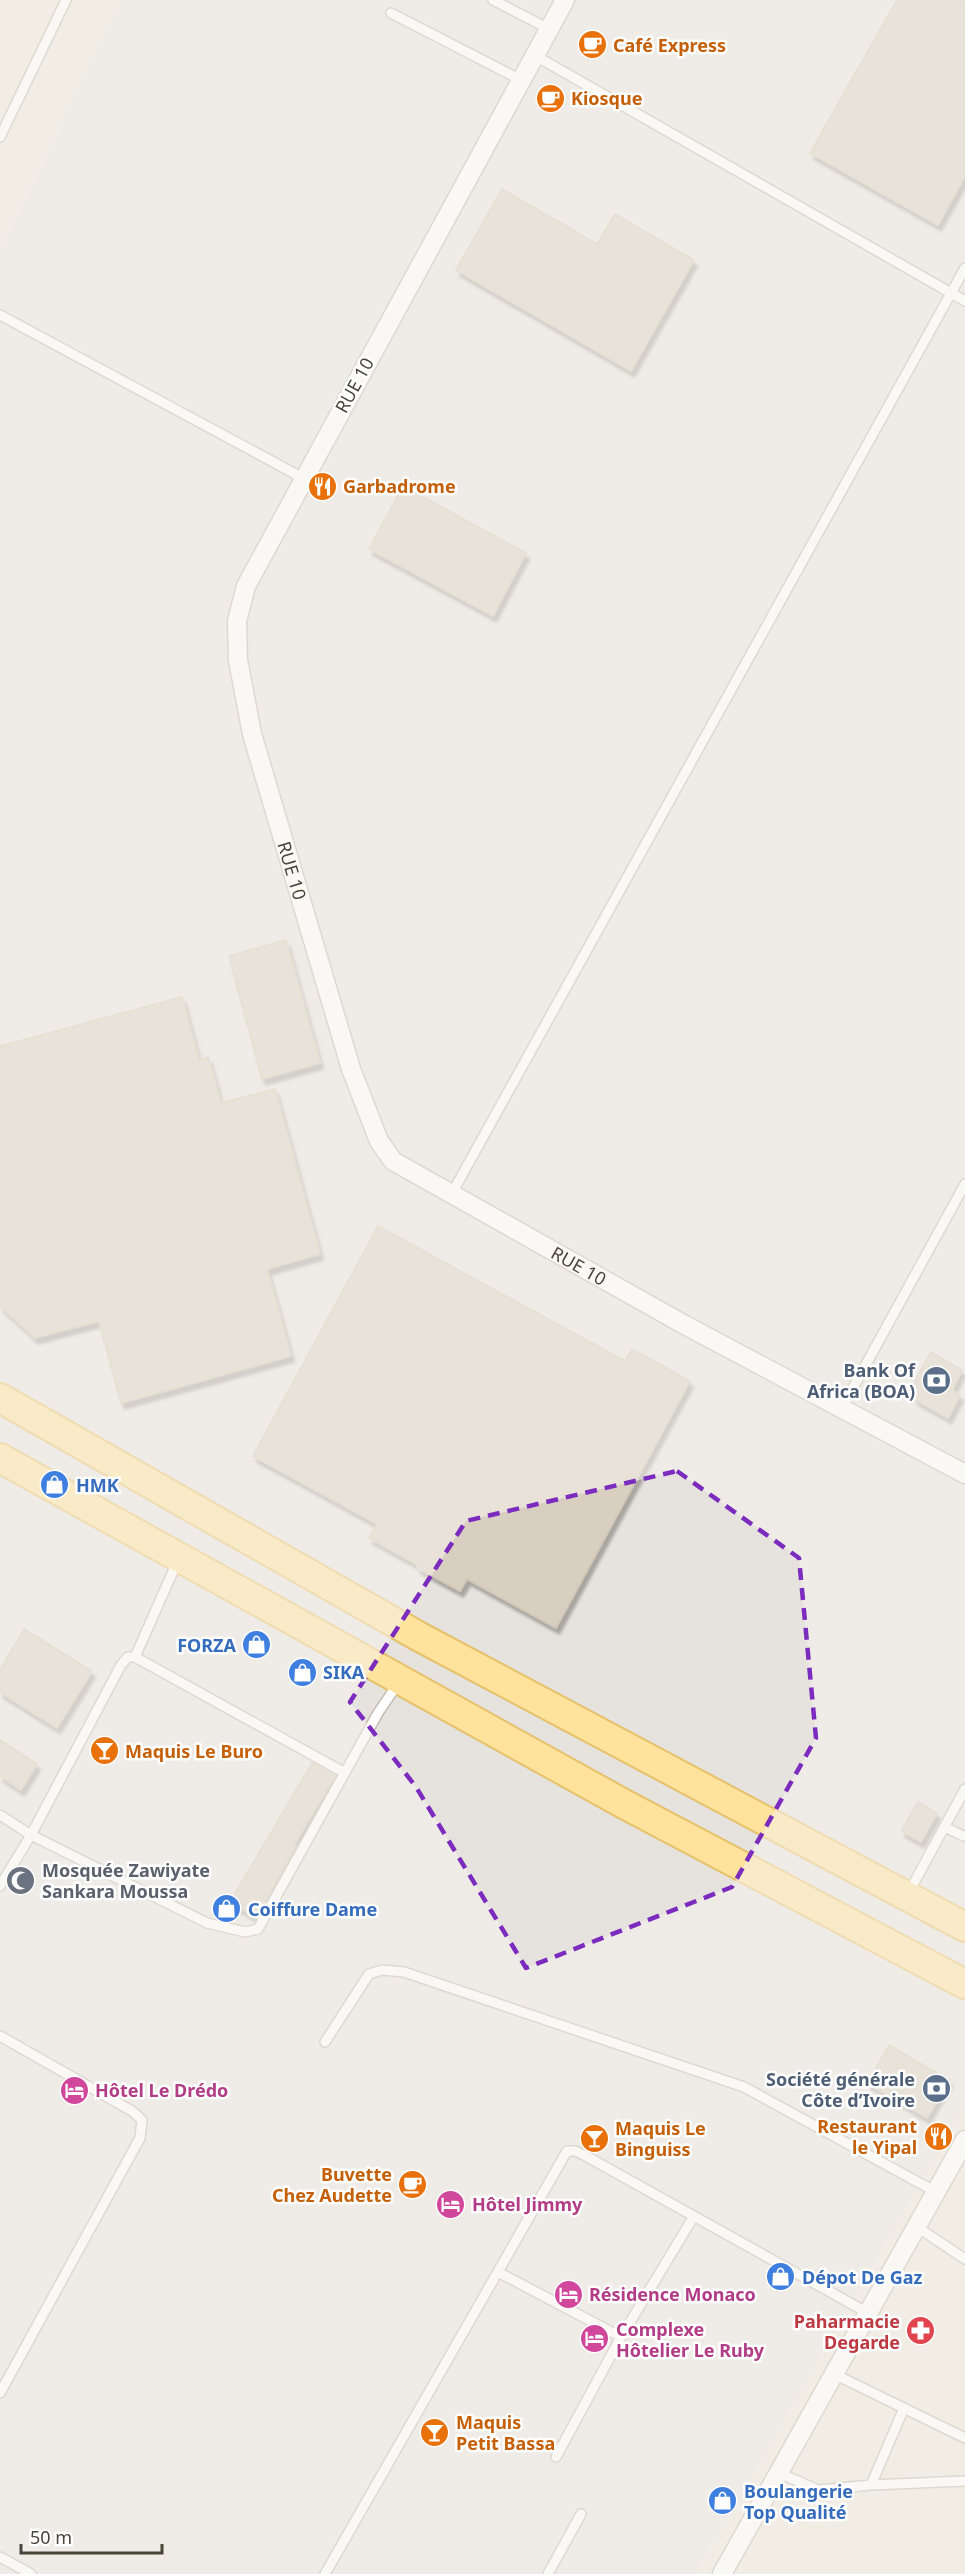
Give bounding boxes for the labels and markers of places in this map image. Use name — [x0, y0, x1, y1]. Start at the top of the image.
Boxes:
cafe icon: Café Express — [576, 29, 608, 61]
place label: Café Express — [613, 33, 726, 57]
cafe icon: Kiosque — [534, 82, 566, 114]
place label: Kiosque — [571, 86, 642, 110]
restaurant icon: Garbadrome — [306, 470, 338, 502]
place label: Garbadrome — [343, 474, 456, 498]
place label: Bank Of Africa (BOA) — [807, 1358, 916, 1403]
bank icon: Bank Of Africa (BOA) — [920, 1364, 952, 1396]
shop icon: HMK — [39, 1469, 71, 1501]
place label: HMK — [76, 1473, 119, 1497]
shop icon: FORZA — [241, 1629, 273, 1661]
place label: FORZA — [177, 1633, 237, 1657]
shop icon: SIKA — [286, 1656, 318, 1688]
place label: SIKA — [323, 1660, 365, 1684]
bar icon: Maquis Le Buro — [88, 1735, 120, 1767]
place label: Maquis Le Buro — [125, 1739, 263, 1763]
place label: Mosquée Zawiyate Sankara Moussa — [42, 1858, 210, 1903]
mosque icon: Mosquée Zawiyate Sankara Moussa — [5, 1864, 37, 1896]
shop icon: Coiffure Dame — [211, 1893, 243, 1925]
place label: Coiffure Dame — [248, 1897, 377, 1921]
place label: Société générale Côte d’Ivoire — [766, 2067, 915, 2112]
bank icon: Société générale Côte d’Ivoire — [920, 2073, 952, 2105]
hotel icon: Hôtel Le Drédo — [58, 2074, 90, 2106]
place label: Hôtel Le Drédo — [95, 2078, 228, 2102]
place label: Restaurant le Yipal — [817, 2114, 917, 2159]
place label: Maquis Le Binguiss — [615, 2116, 706, 2161]
restaurant icon: Restaurant le Yipal — [922, 2120, 954, 2152]
bar icon: Maquis Le Binguiss — [578, 2122, 610, 2154]
place label: Buvette Chez Audette — [272, 2162, 392, 2207]
cafe icon: Buvette Chez Audette — [397, 2168, 429, 2200]
hotel icon: Hôtel Jimmy — [435, 2188, 467, 2220]
place label: Hôtel Jimmy — [472, 2192, 583, 2216]
shop icon: Dépot De Gaz — [765, 2261, 797, 2293]
place label: Dépot De Gaz — [802, 2265, 922, 2289]
hotel icon: Résidence Monaco — [552, 2278, 584, 2310]
place label: Résidence Monaco — [589, 2282, 756, 2306]
place label: Paharmacie Degarde — [794, 2309, 900, 2354]
pharmacy icon: Paharmacie Degarde — [905, 2315, 937, 2347]
place label: Complexe Hôtelier Le Ruby — [616, 2317, 765, 2362]
hotel icon: Complexe Hôtelier Le Ruby — [579, 2323, 611, 2355]
place label: Maquis Petit Bassa — [456, 2410, 555, 2455]
bar icon: Maquis Petit Bassa — [419, 2416, 451, 2448]
place label: Boulangerie Top Qualité — [744, 2479, 853, 2524]
shop icon: Boulangerie Top Qualité — [707, 2485, 739, 2517]

